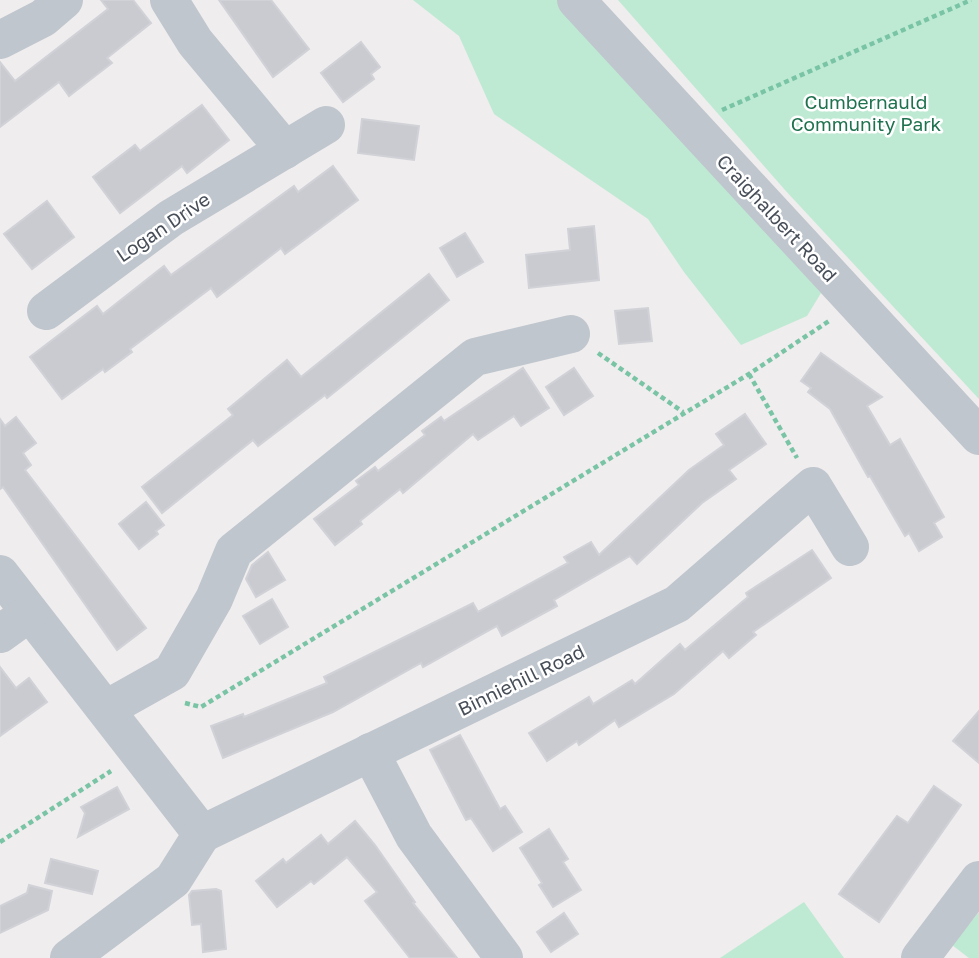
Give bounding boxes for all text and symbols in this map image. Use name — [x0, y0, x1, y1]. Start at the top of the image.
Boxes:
park label: Cumbernauld Community Park — [791, 90, 942, 135]
street label: Craighalbert Road — [712, 149, 842, 286]
street label: Logan Drive — [112, 187, 214, 266]
street label: Binniehill Road — [454, 639, 588, 720]

